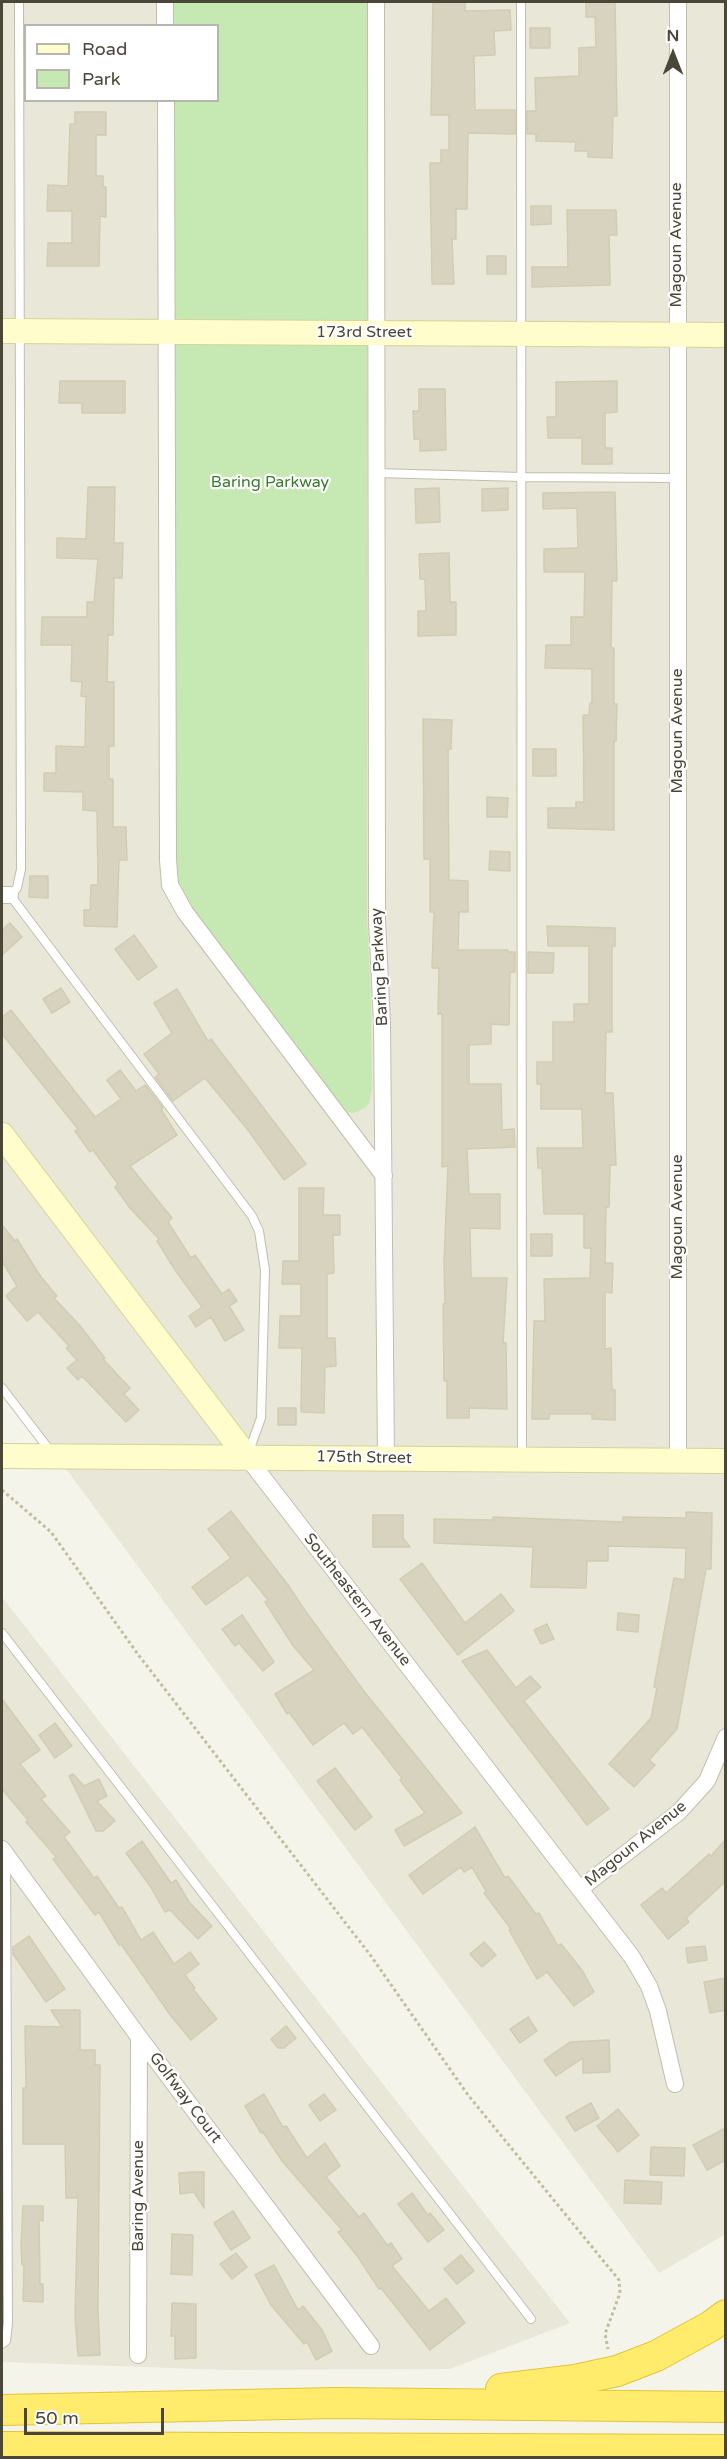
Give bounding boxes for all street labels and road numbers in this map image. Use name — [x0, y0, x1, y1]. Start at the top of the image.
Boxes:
street label: Magoun Avenue — [667, 182, 687, 308]
street label: 173rd Street — [316, 323, 412, 343]
street label: Magoun Avenue — [668, 668, 688, 794]
street label: Baring Parkway — [367, 907, 393, 1027]
street label: Magoun Avenue — [668, 1154, 688, 1280]
street label: 175th Street — [316, 1448, 412, 1468]
street label: Southeastern Avenue — [299, 1530, 415, 1670]
street label: Magoun Avenue — [581, 1797, 691, 1891]
street label: Golfway Court — [145, 2049, 225, 2147]
street label: Baring Avenue — [129, 2140, 149, 2252]

